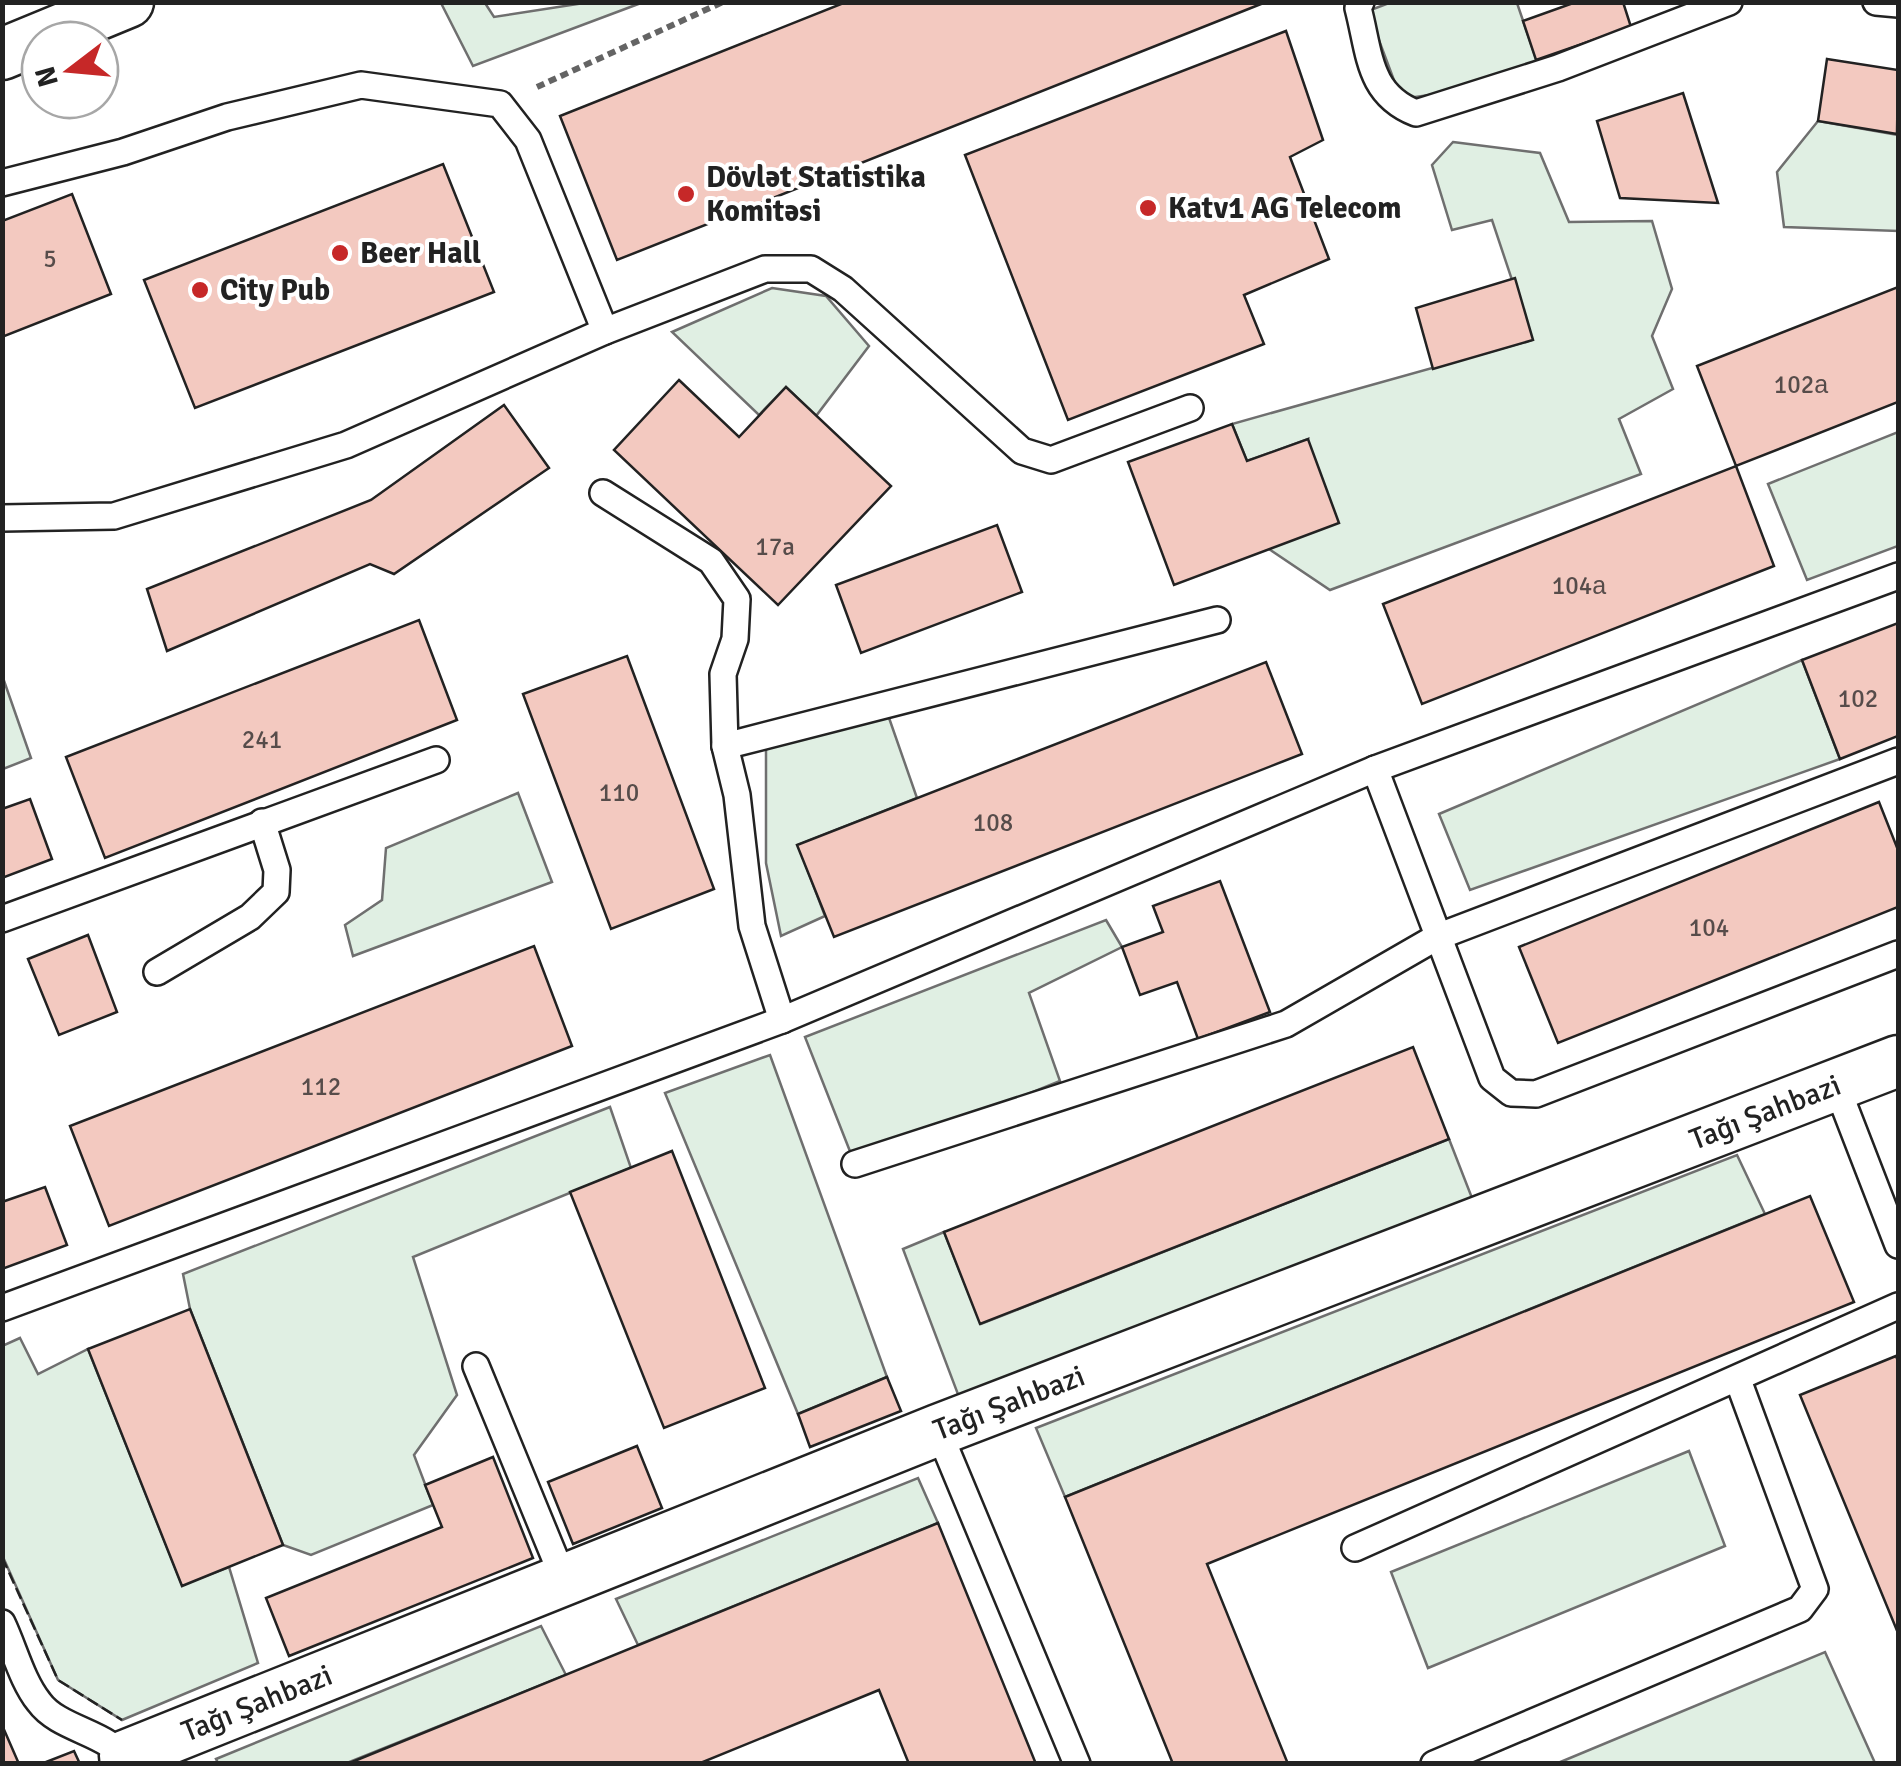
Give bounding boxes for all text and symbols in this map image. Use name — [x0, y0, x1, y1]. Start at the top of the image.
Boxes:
north arrow — [20, 20, 120, 120]
text: N — [28, 63, 66, 91]
place label: Dövlət Statistika Komitəsi — [706, 159, 926, 230]
marker: Dövlət Statistika Komitəsi — [675, 183, 697, 205]
place label: Katv1 AG Telecom — [1168, 190, 1402, 227]
marker: Katv1 AG Telecom — [1137, 197, 1159, 219]
place label: Beer Hall — [360, 235, 481, 272]
marker: Beer Hall — [329, 242, 351, 264]
house number: 5 — [43, 243, 57, 274]
place label: City Pub — [220, 272, 330, 309]
marker: City Pub — [189, 279, 211, 301]
house number: 102а — [1774, 369, 1828, 400]
house number: 17a — [755, 531, 795, 562]
house number: 104а — [1552, 570, 1606, 601]
house number: 102 — [1838, 683, 1878, 714]
house number: 241 — [242, 724, 282, 755]
house number: 110 — [599, 777, 639, 808]
house number: 108 — [973, 807, 1013, 838]
house number: 104 — [1689, 912, 1729, 943]
street label: Tağı Şahbazi — [1684, 1067, 1846, 1158]
house number: 112 — [301, 1071, 341, 1102]
street label: Tağı Şahbazi — [928, 1357, 1090, 1449]
street label: Tağı Şahbazi — [176, 1657, 338, 1750]

